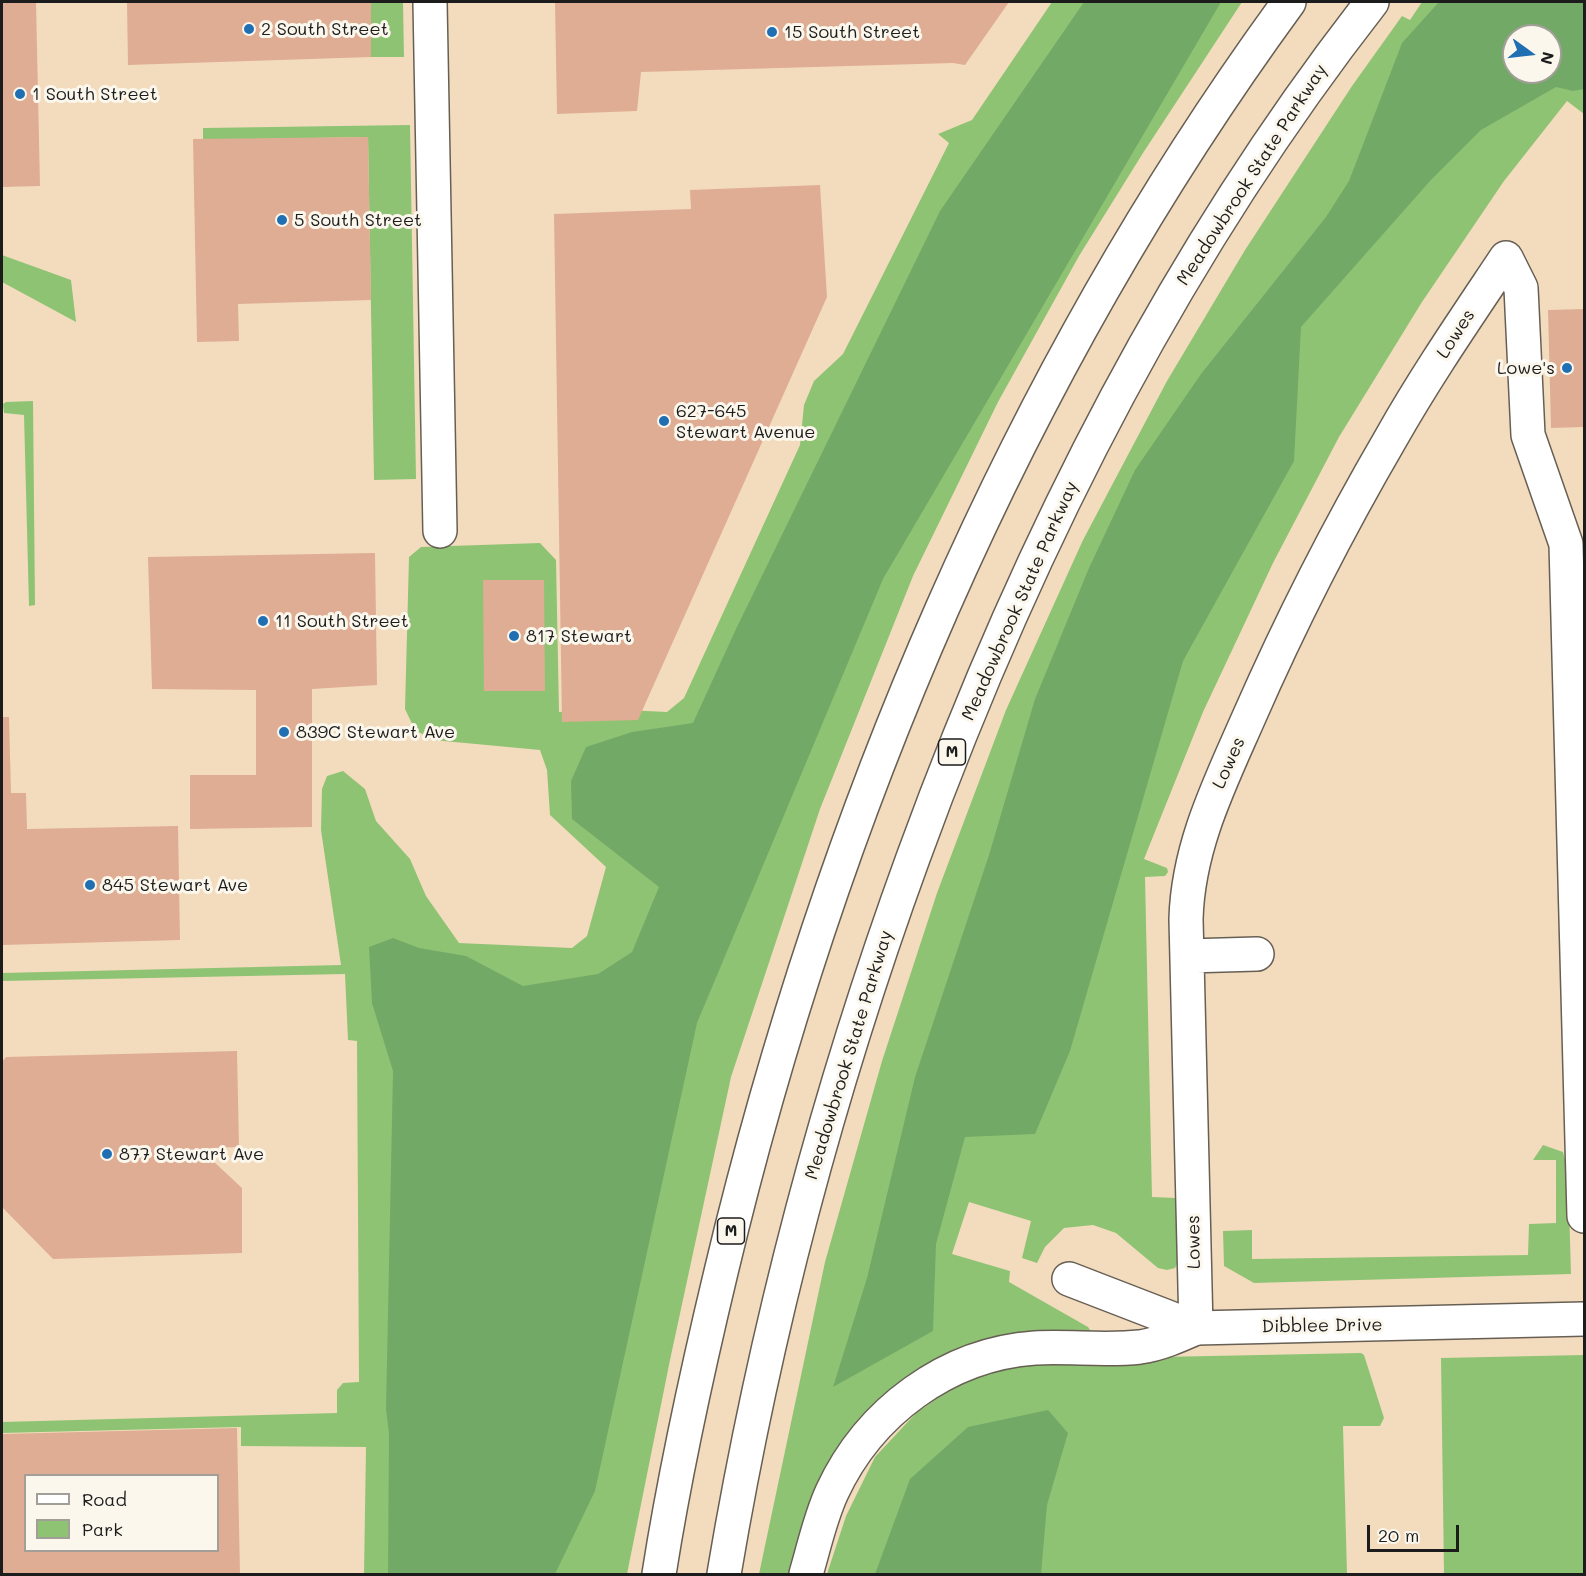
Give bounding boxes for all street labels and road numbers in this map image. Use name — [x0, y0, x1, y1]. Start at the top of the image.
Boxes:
street label: Meadowbrook State Parkway — [1172, 60, 1332, 290]
street label: Lowes — [1432, 305, 1480, 363]
street label: Meadowbrook State Parkway — [957, 478, 1083, 724]
street label: Lowes — [1208, 734, 1250, 792]
road number: M — [938, 739, 966, 765]
street label: Meadowbrook State Parkway — [801, 928, 897, 1182]
street label: Lowes — [1183, 1215, 1205, 1269]
road number: M — [718, 1218, 744, 1244]
street label: Dibblee Drive — [1261, 1314, 1383, 1338]

